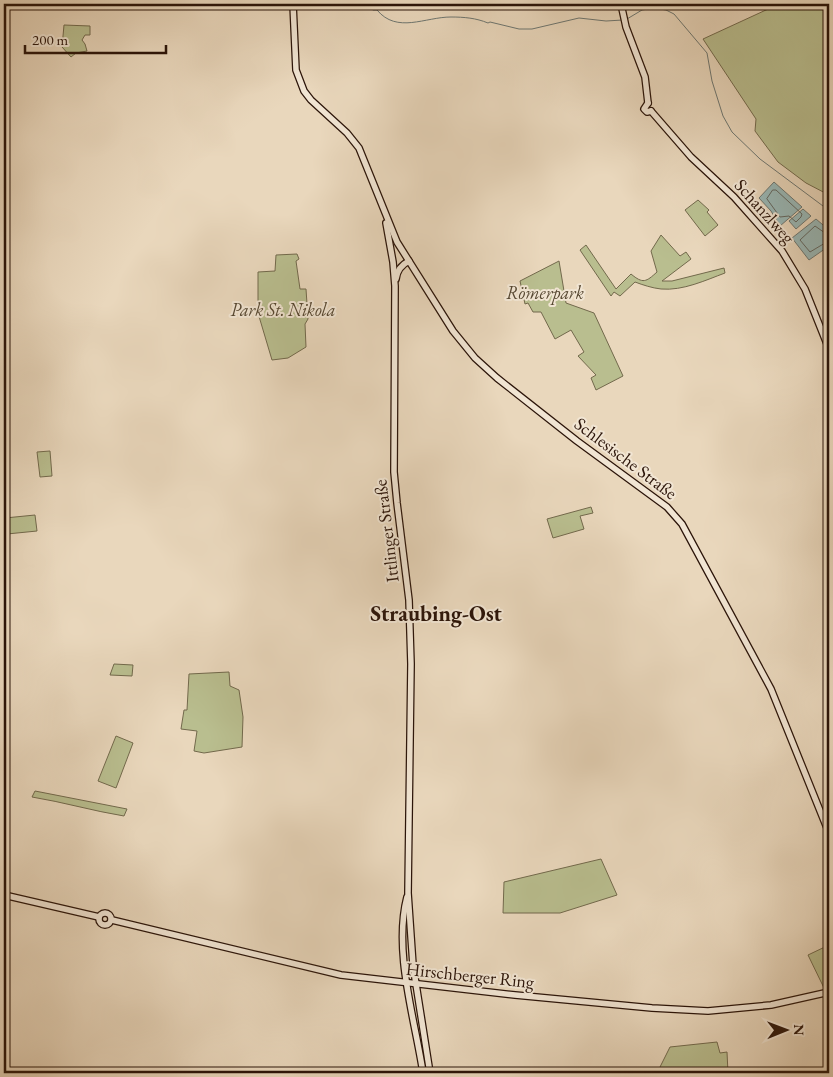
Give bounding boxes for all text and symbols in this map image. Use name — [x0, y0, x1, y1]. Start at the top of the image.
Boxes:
scale bar — [25, 22, 166, 54]
text: 200 m — [32, 30, 69, 49]
street label: Schanzlweg — [730, 174, 800, 248]
park label: Römerpark — [506, 281, 584, 305]
park label: Park St. Nikola — [231, 298, 335, 321]
street label: Schlesische Straße — [570, 412, 682, 504]
street label: Ittlinger Straße — [368, 478, 404, 584]
district label: Straubing-Ost — [370, 599, 503, 628]
street label: Hirschberger Ring — [405, 957, 535, 993]
north arrow — [760, 1004, 810, 1054]
text: N — [790, 1024, 808, 1036]

